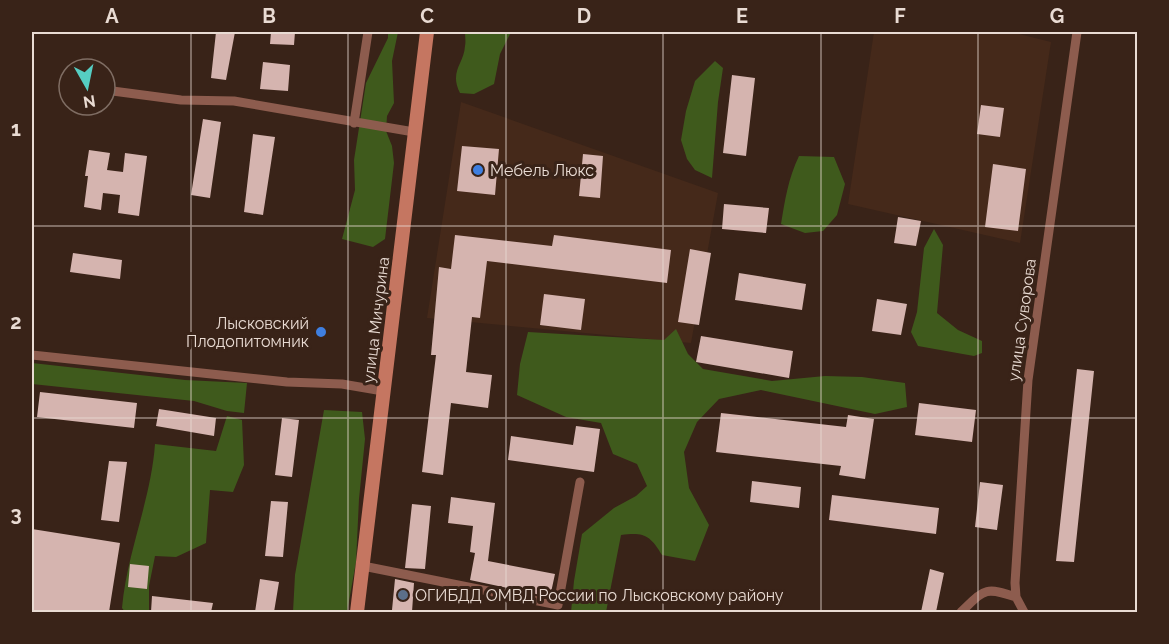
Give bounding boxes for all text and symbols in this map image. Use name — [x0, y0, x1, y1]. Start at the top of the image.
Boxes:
text: A — [105, 4, 119, 28]
text: B — [262, 4, 276, 28]
text: C — [420, 4, 434, 28]
text: D — [577, 4, 591, 28]
text: E — [736, 4, 748, 28]
text: F — [894, 4, 906, 28]
text: G — [1050, 4, 1064, 28]
north arrow — [57, 57, 117, 117]
text: N — [82, 91, 97, 112]
text: 1 — [11, 117, 21, 141]
place label: Мебель Люкс — [490, 161, 594, 180]
marker: Мебель Люкс — [471, 163, 485, 177]
street label: улица Мичурина — [359, 256, 393, 384]
street label: улица Суворова — [1004, 257, 1040, 383]
text: 2 — [10, 310, 22, 334]
place label: Лысковский Плодопитомник — [186, 314, 309, 351]
marker: Лысковский Плодопитомник — [314, 325, 328, 339]
text: 3 — [10, 502, 22, 526]
place label: ОГИБДД ОМВД России по Лысковскому району — [415, 586, 784, 605]
marker: ОГИБДД ОМВД России по Лысковскому району — [396, 588, 410, 602]

